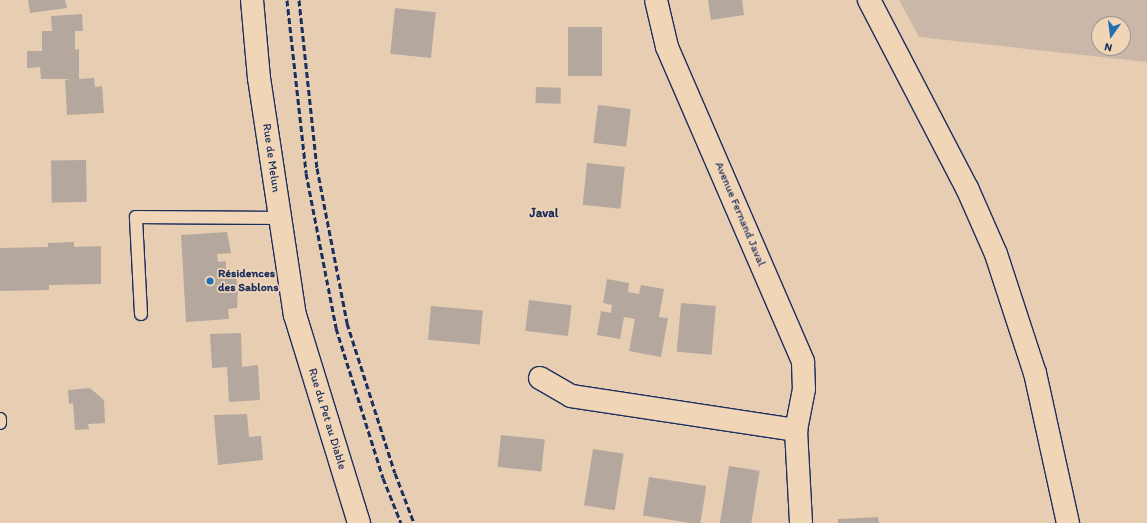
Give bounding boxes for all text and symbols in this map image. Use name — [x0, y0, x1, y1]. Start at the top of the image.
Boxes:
north arrow — [1091, 16, 1131, 56]
text: N — [1103, 40, 1113, 54]
street label: Rue de Melun — [259, 123, 283, 193]
street label: Avenue Fernand Javal — [712, 160, 768, 268]
district label: Javal — [530, 205, 558, 221]
place label: Résidences des Sablons — [218, 267, 279, 295]
marker: Résidences des Sablons — [205, 276, 215, 286]
street label: Rue du Pet au Diable — [305, 366, 349, 472]

